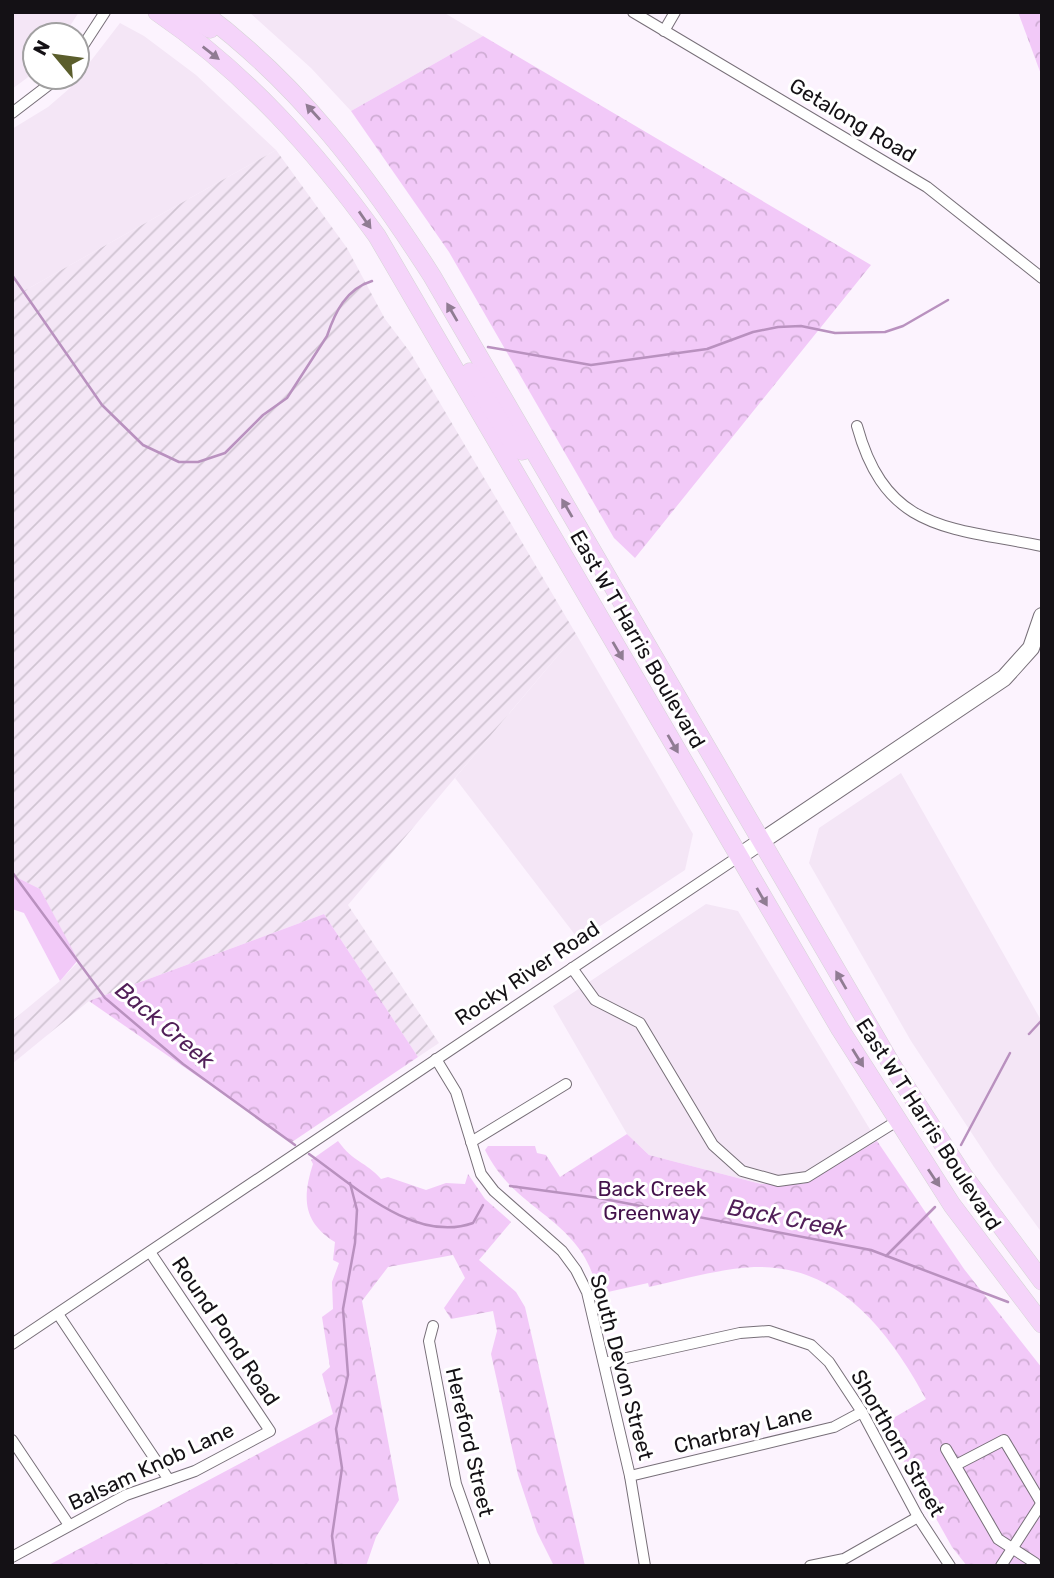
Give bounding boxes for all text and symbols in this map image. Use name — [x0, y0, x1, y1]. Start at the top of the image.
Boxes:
north arrow — [21, 21, 91, 91]
text: N — [28, 36, 55, 60]
one-way arrow — [203, 45, 220, 60]
street label: Getalong Road — [785, 72, 921, 168]
one-way arrow — [305, 103, 321, 121]
one-way arrow — [358, 211, 372, 229]
one-way arrow — [446, 302, 458, 321]
one-way arrow — [561, 499, 573, 518]
street label: East W T Harris Boulevard — [565, 526, 711, 752]
one-way arrow — [612, 641, 625, 660]
one-way arrow — [667, 734, 679, 753]
one-way arrow — [756, 887, 768, 906]
street label: Rocky River Road — [450, 916, 604, 1030]
one-way arrow — [835, 970, 848, 989]
water label: Back Creek — [110, 976, 221, 1075]
street label: East W T Harris Boulevard — [851, 1013, 1007, 1235]
one-way arrow — [851, 1049, 864, 1068]
one-way arrow — [928, 1168, 941, 1188]
park label: Back Creek Greenway — [597, 1176, 707, 1225]
water label: Back Creek — [725, 1193, 850, 1243]
street label: Round Pond Road — [167, 1252, 285, 1410]
street label: South Devon Street — [585, 1271, 659, 1463]
street label: Hereford Street — [441, 1365, 499, 1519]
street label: Shorthorn Street — [846, 1365, 950, 1521]
street label: Charbray Lane — [671, 1400, 815, 1458]
street label: Balsam Knob Lane — [64, 1417, 238, 1515]

